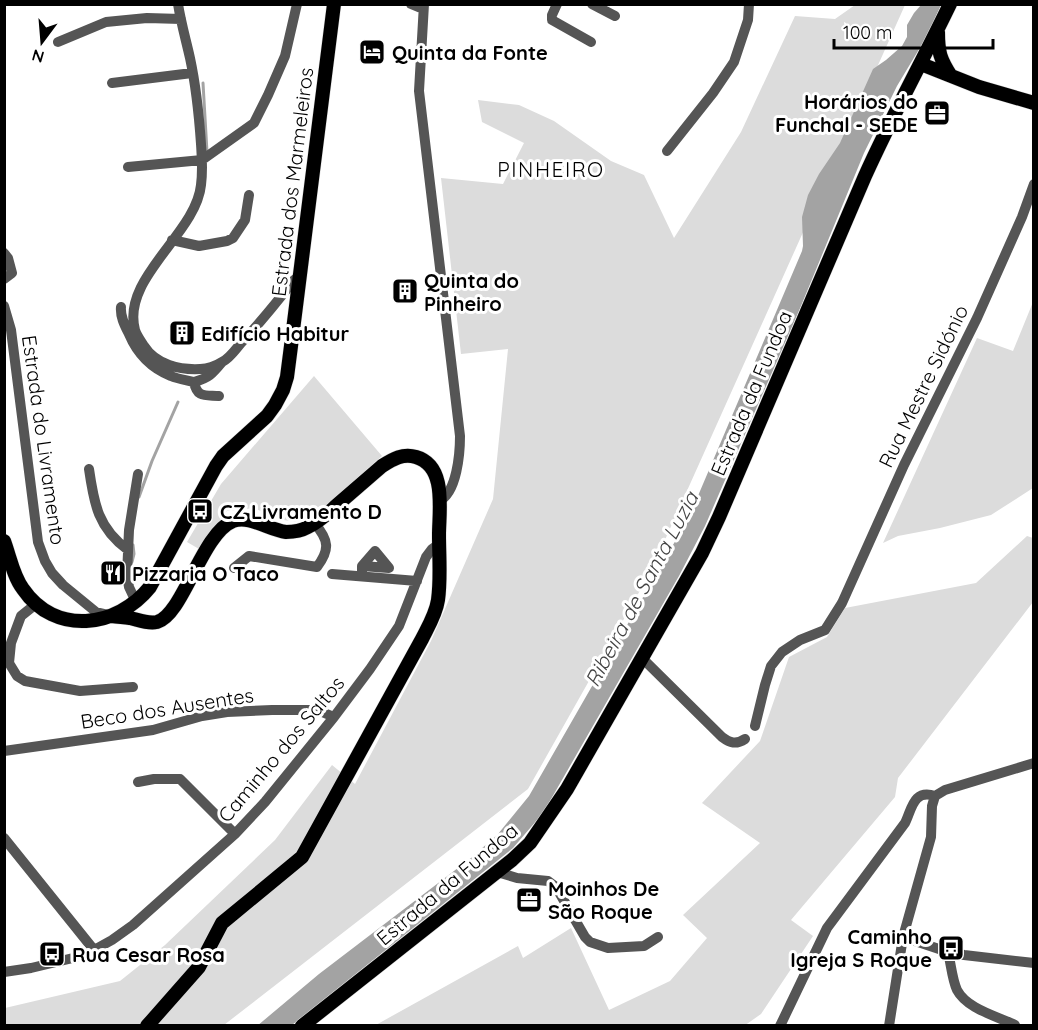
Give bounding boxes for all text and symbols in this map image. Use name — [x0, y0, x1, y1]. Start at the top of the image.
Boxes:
north arrow — [12, 12, 72, 72]
scale bar — [834, 12, 993, 50]
text: 100 m — [843, 21, 892, 44]
hotel icon: Quinta da Fonte — [357, 37, 387, 67]
place label: Quinta da Fonte — [392, 40, 548, 65]
text: N — [29, 45, 46, 68]
street label: Estrada dos Marmeleiros — [266, 66, 318, 298]
place label: Horários do Funchal - SEDE — [775, 89, 918, 137]
office icon: Horários do Funchal - SEDE — [922, 98, 952, 128]
district label: PINHEIRO — [497, 156, 605, 182]
place label: Quinta do Pinheiro — [424, 268, 519, 316]
building icon: Quinta do Pinheiro — [390, 276, 420, 306]
street label: Rua Mestre Sidónio — [873, 301, 973, 471]
street label: Estrada da Fundoa — [705, 307, 797, 479]
building icon: Edifício Habitur — [167, 318, 197, 348]
place label: Edifício Habitur — [201, 321, 349, 346]
street label: Estrada do Livramento — [17, 334, 71, 546]
water label: Ribeira de Santa Luzia — [579, 486, 704, 691]
bus stop icon: CZ Livramento D — [185, 496, 215, 526]
place label: CZ Livramento D — [220, 499, 382, 524]
restaurant icon: Pizzaria O Taco — [98, 558, 128, 588]
place label: Pizzaria O Taco — [132, 561, 279, 586]
street label: Caminho dos Saltos — [213, 671, 349, 827]
street label: Beco dos Ausentes — [79, 682, 255, 734]
street label: Estrada da Fundoa — [371, 818, 523, 950]
place label: Moinhos De São Roque — [548, 876, 659, 924]
office icon: Moinhos De São Roque — [514, 885, 544, 915]
place label: Caminho Igreja S Roque — [790, 924, 932, 972]
bus stop icon: Caminho Igreja S Roque — [936, 933, 966, 963]
bus stop icon: Rua Cesar Rosa — [37, 939, 67, 969]
place label: Rua Cesar Rosa — [72, 942, 225, 967]

